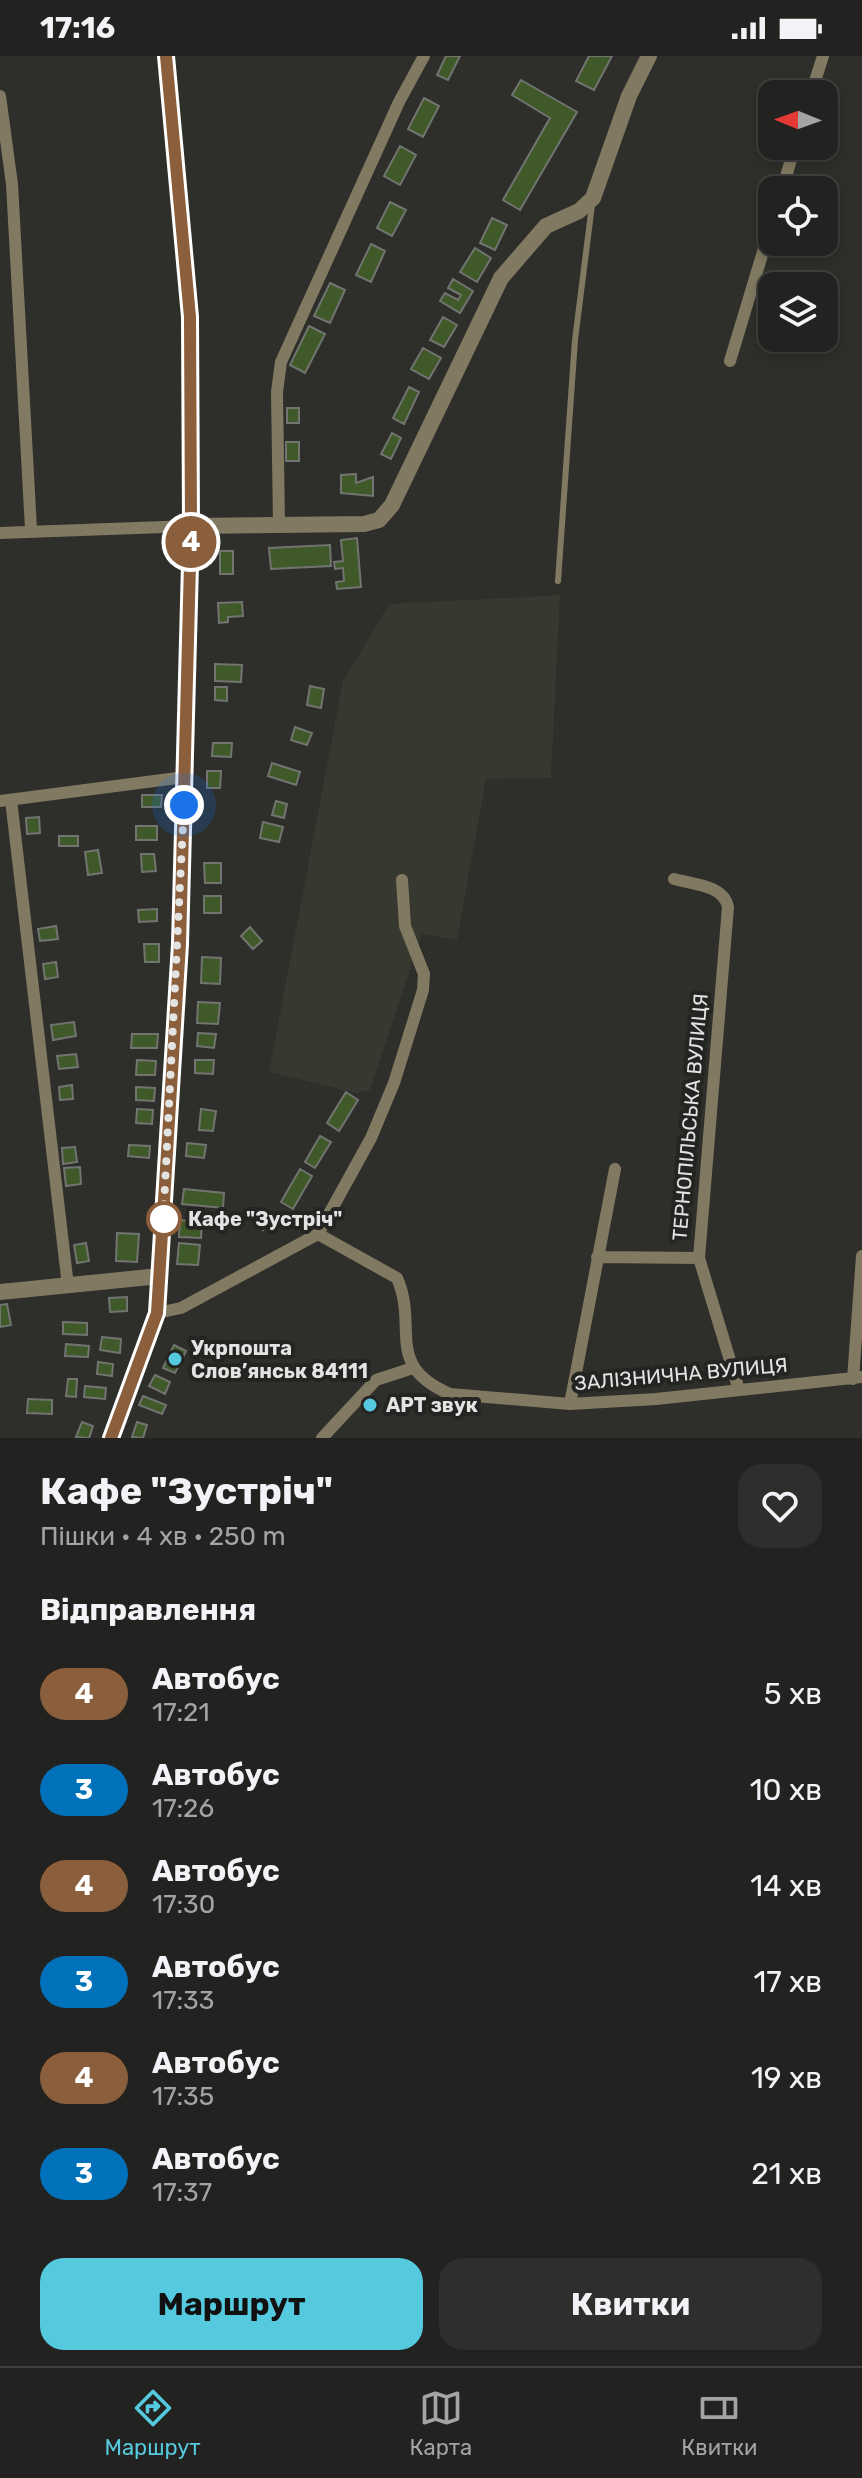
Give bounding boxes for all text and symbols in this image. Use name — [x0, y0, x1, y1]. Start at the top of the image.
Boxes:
text: 17:16 — [40, 10, 115, 46]
north arrow — [758, 80, 838, 160]
map controls — [758, 80, 838, 352]
button: locate — [758, 176, 838, 256]
button: layers — [758, 272, 838, 352]
line badge: 4 — [165, 516, 217, 568]
text: 4 — [181, 525, 201, 558]
your location — [164, 785, 204, 825]
street label: ТЕРНОПІЛЬСЬКА ВУЛИЦЯ — [667, 992, 713, 1242]
marker: Кафе "Зустріч" — [147, 1202, 181, 1236]
place label: Кафе "Зустріч" — [188, 1207, 342, 1231]
place label: Укрпошта Слов’янськ 84111 — [191, 1336, 368, 1383]
marker: Укрпошта Слов’янськ 84111 — [166, 1350, 184, 1368]
street label: ЗАЛІЗНИЧНА ВУЛИЦЯ — [573, 1353, 789, 1395]
place label: АРТ звук — [386, 1393, 478, 1417]
marker: АРТ звук — [361, 1396, 379, 1414]
button: heart — [738, 1464, 822, 1548]
text: Кафе "Зустріч" — [40, 1468, 333, 1514]
text: Пішки · 4 хв · 250 m — [40, 1521, 286, 1552]
text: Відправлення — [40, 1592, 256, 1628]
text: Автобус — [152, 1661, 280, 1697]
text: 5 хв — [764, 1676, 822, 1712]
text: 4 — [74, 1677, 94, 1710]
text: 17:21 — [152, 1697, 210, 1728]
text: Автобус — [152, 1757, 280, 1793]
text: 10 хв — [750, 1772, 822, 1808]
text: 3 — [75, 1773, 93, 1806]
text: 17:26 — [152, 1793, 214, 1824]
text: Автобус — [152, 1853, 280, 1889]
text: 14 хв — [750, 1868, 822, 1904]
text: 4 — [74, 1869, 94, 1902]
text: 17:30 — [152, 1889, 215, 1920]
text: Автобус — [152, 1949, 280, 1985]
text: 17 хв — [753, 1964, 822, 2000]
text: 3 — [75, 1965, 93, 1998]
text: 17:33 — [152, 1985, 214, 2016]
text: Автобус — [152, 2045, 280, 2081]
text: 19 хв — [751, 2060, 822, 2096]
text: 4 — [74, 2061, 94, 2094]
text: 17:35 — [152, 2081, 214, 2112]
text: Автобус — [152, 2141, 280, 2177]
text: 21 хв — [751, 2156, 822, 2192]
text: 3 — [75, 2157, 93, 2190]
text: 17:37 — [152, 2177, 212, 2208]
button: Маршрут — [40, 2258, 423, 2350]
button: Квитки — [439, 2258, 822, 2350]
tab: Маршрут — [104, 2386, 201, 2461]
tab: Карта — [410, 2386, 472, 2461]
tab: Квитки — [681, 2386, 758, 2461]

